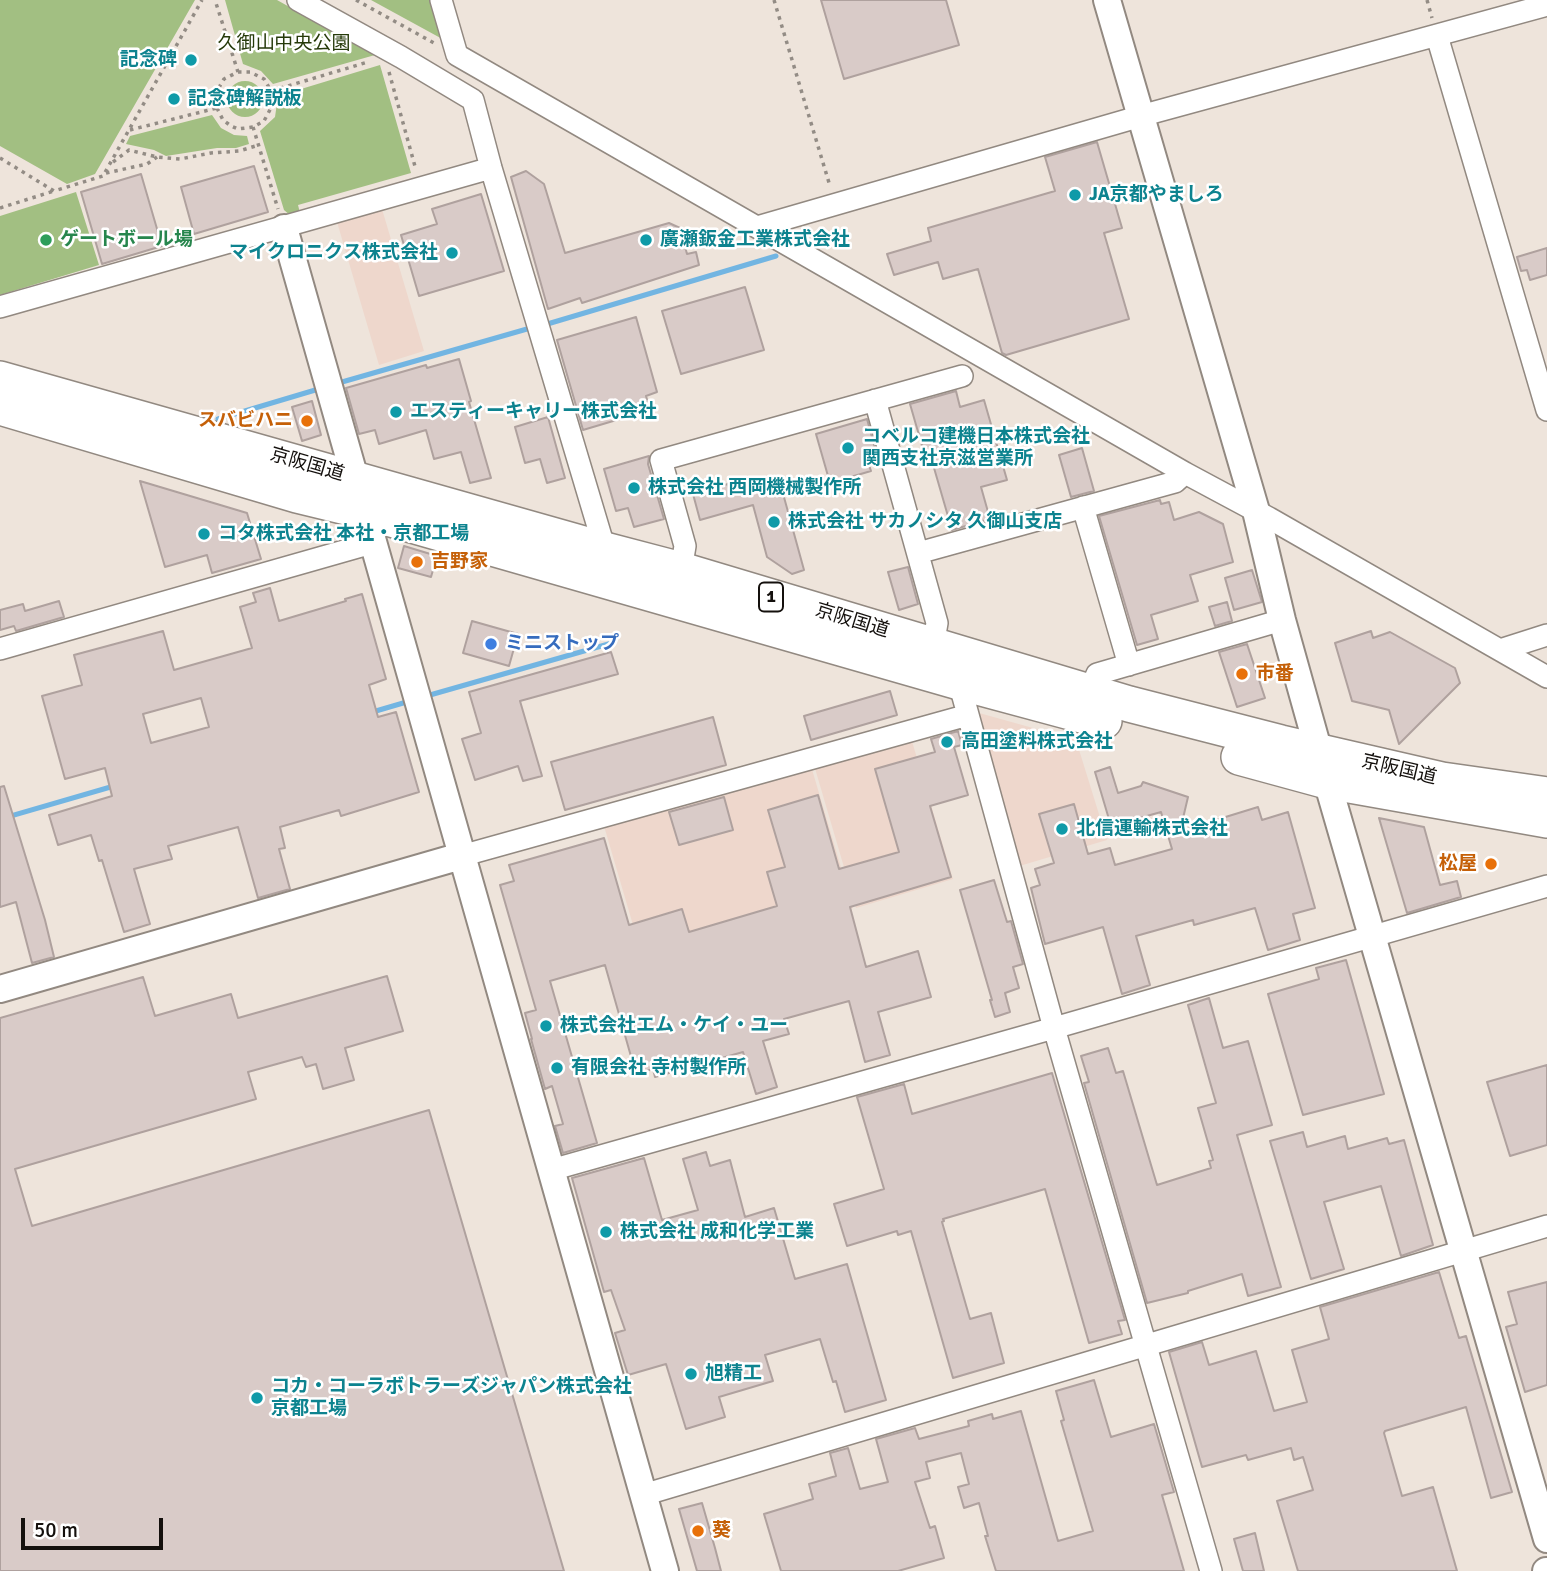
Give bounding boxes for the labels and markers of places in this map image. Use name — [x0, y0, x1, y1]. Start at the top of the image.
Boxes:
place label: 記念碑 — [120, 49, 177, 71]
marker: 記念碑 — [183, 52, 199, 68]
place label: 記念碑解説板 — [188, 88, 302, 110]
marker: 記念碑解説板 — [166, 91, 182, 107]
place label: JA京都やましろ — [1089, 184, 1224, 206]
marker: JA京都やましろ — [1067, 187, 1083, 203]
place label: ゲートボール場 — [60, 229, 193, 251]
place label: 廣瀬鈑金工業株式会社 — [660, 229, 850, 251]
marker: ゲートボール場 — [38, 232, 54, 248]
marker: 廣瀬鈑金工業株式会社 — [638, 232, 654, 248]
place label: マイクロニクス株式会社 — [229, 242, 438, 264]
marker: マイクロニクス株式会社 — [444, 245, 460, 261]
place label: エスティーキャリー株式会社 — [410, 401, 657, 423]
marker: エスティーキャリー株式会社 — [388, 404, 404, 420]
place label: スバビハニ — [198, 410, 293, 432]
marker: スバビハニ — [299, 413, 315, 429]
place label: コベルコ建機日本株式会社 関西支社京滋営業所 — [862, 426, 1090, 470]
marker: コベルコ建機日本株式会社 関西支社京滋営業所 — [840, 440, 856, 456]
place label: 株式会社 西岡機械製作所 — [648, 477, 861, 499]
marker: 株式会社 西岡機械製作所 — [626, 480, 642, 496]
place label: 株式会社 サカノシタ 久御山支店 — [788, 511, 1062, 533]
marker: 株式会社 サカノシタ 久御山支店 — [766, 514, 782, 530]
place label: コタ株式会社 本社・京都工場 — [218, 523, 469, 545]
marker: コタ株式会社 本社・京都工場 — [196, 526, 212, 542]
place label: 吉野家 — [431, 551, 488, 573]
marker: 吉野家 — [409, 554, 425, 570]
place label: ミニストップ — [505, 633, 619, 655]
marker: ミニストップ — [483, 636, 499, 652]
place label: 市番 — [1256, 663, 1294, 685]
marker: 市番 — [1234, 666, 1250, 682]
place label: 高田塗料株式会社 — [961, 731, 1113, 753]
marker: 高田塗料株式会社 — [939, 734, 955, 750]
place label: 北信運輸株式会社 — [1076, 818, 1228, 840]
marker: 北信運輸株式会社 — [1054, 821, 1070, 837]
place label: 松屋 — [1439, 853, 1477, 875]
marker: 松屋 — [1483, 856, 1499, 872]
place label: 株式会社エム・ケイ・ユー — [560, 1015, 788, 1037]
marker: 株式会社エム・ケイ・ユー — [538, 1018, 554, 1034]
place label: 有限会社 寺村製作所 — [571, 1057, 746, 1079]
marker: 有限会社 寺村製作所 — [549, 1060, 565, 1076]
place label: 株式会社 成和化学工業 — [620, 1221, 814, 1243]
marker: 株式会社 成和化学工業 — [598, 1224, 614, 1240]
place label: 旭精工 — [705, 1363, 762, 1385]
marker: 旭精工 — [683, 1366, 699, 1382]
place label: コカ・コーラボトラーズジャパン株式会社 京都工場 — [271, 1376, 632, 1420]
marker: コカ・コーラボトラーズジャパン株式会社 京都工場 — [249, 1390, 265, 1406]
place label: 葵 — [712, 1520, 731, 1542]
marker: 葵 — [690, 1523, 706, 1539]

